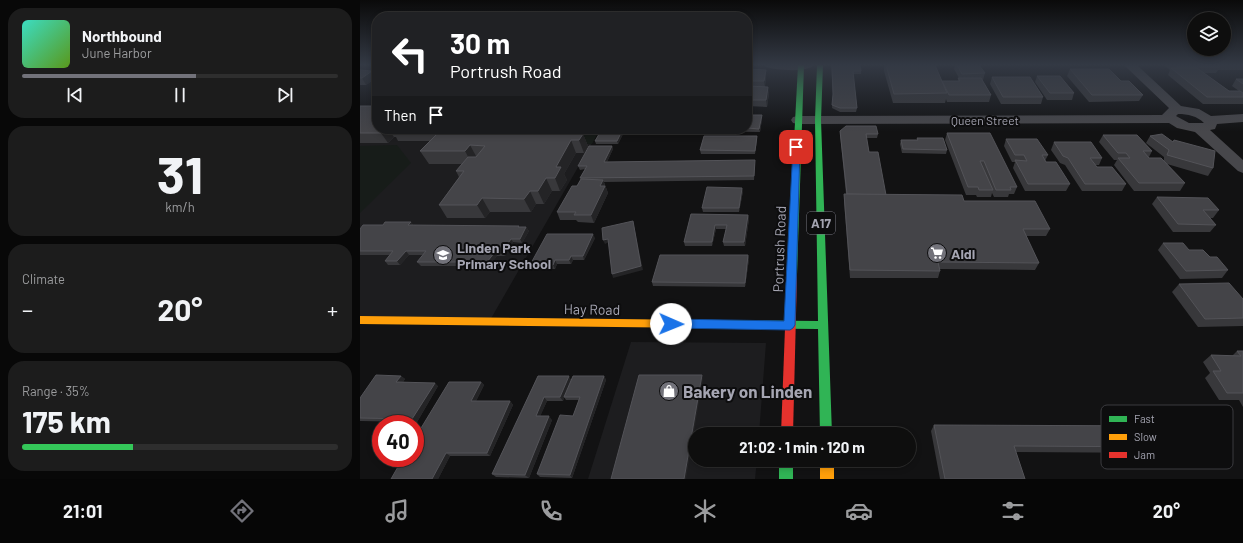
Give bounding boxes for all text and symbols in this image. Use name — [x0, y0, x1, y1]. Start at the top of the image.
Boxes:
map controls — [1187, 12, 1231, 56]
button: layers — [1187, 12, 1231, 56]
text: 30 m — [450, 26, 510, 60]
text: Northbound — [82, 27, 162, 45]
icon: left — [384, 28, 436, 80]
text: June Harbor — [82, 45, 152, 61]
text: Portrush Road — [450, 60, 561, 82]
icon: previous — [64, 84, 86, 106]
icon: pause — [169, 84, 191, 106]
icon: next — [274, 84, 296, 106]
icon: arrive — [425, 104, 447, 126]
text: Then — [384, 106, 417, 124]
street label: Queen Street — [951, 113, 1019, 127]
pin — [779, 130, 813, 164]
icon: arrive — [785, 136, 807, 158]
text: 31 — [157, 142, 203, 204]
text: km/h — [165, 199, 195, 215]
street label: Portrush Road — [769, 205, 789, 293]
road number: A17 — [807, 212, 835, 234]
place label: Linden Park Primary School — [457, 239, 551, 272]
supermarket icon: Aldi — [926, 242, 948, 264]
school or university icon: Linden Park Primary School — [432, 244, 454, 266]
place label: Aldi — [951, 245, 975, 262]
text: Climate — [22, 271, 65, 287]
text: 20° — [157, 291, 203, 327]
text: − — [22, 296, 33, 322]
text: + — [327, 296, 338, 322]
street label: Hay Road — [564, 300, 620, 318]
position arrow — [650, 303, 692, 345]
shop icon: Bakery on Linden — [658, 380, 680, 402]
place label: Bakery on Linden — [683, 381, 812, 401]
text: Range · 35% — [22, 383, 90, 399]
text: 175 km — [22, 403, 111, 439]
legend — [1101, 405, 1233, 469]
text: Fast — [1134, 412, 1155, 425]
speed limit sign: 40 — [372, 415, 424, 467]
text: Slow — [1134, 430, 1157, 443]
text: 21:02 · 1 min · 120 m — [739, 438, 865, 456]
text: Jam — [1134, 448, 1155, 461]
icon: directions — [228, 497, 256, 525]
icon: music — [383, 497, 411, 525]
icon: phone — [537, 497, 565, 525]
icon: climate — [691, 497, 719, 525]
icon: car — [845, 497, 873, 525]
icon: filters — [999, 497, 1027, 525]
text: 21:01 — [63, 500, 102, 522]
text: 20° — [1153, 500, 1180, 522]

